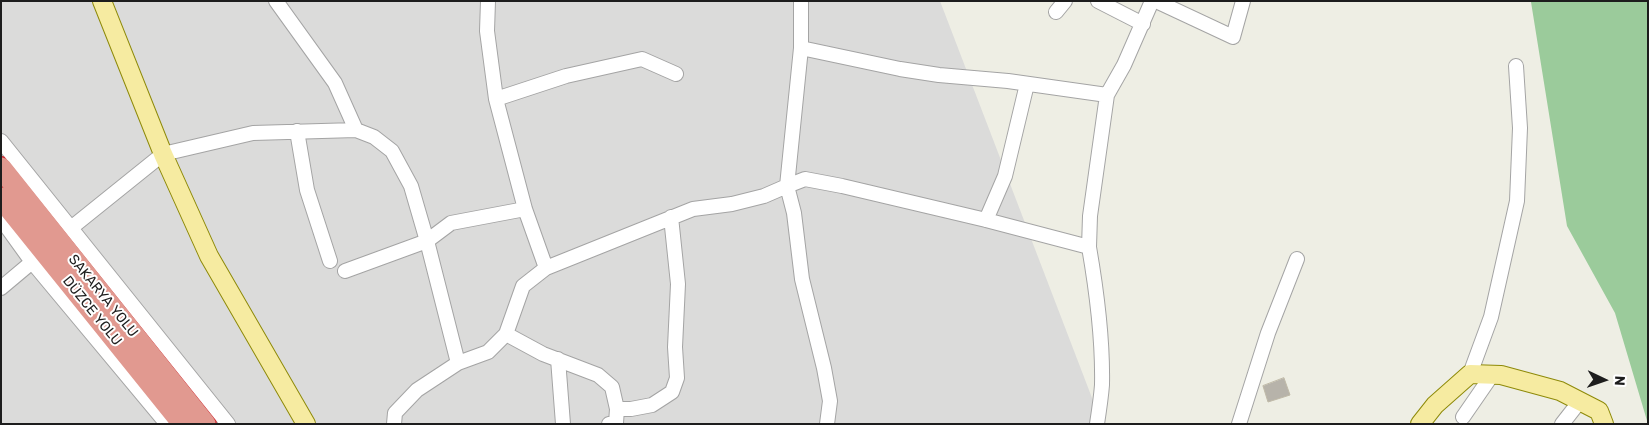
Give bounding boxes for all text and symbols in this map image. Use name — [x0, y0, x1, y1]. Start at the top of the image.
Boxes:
street label: SAKARYA YOLU — [65, 251, 141, 341]
street label: DÜZCE YOLU — [59, 273, 125, 349]
north arrow — [1579, 355, 1629, 405]
text: N — [1611, 375, 1628, 386]

